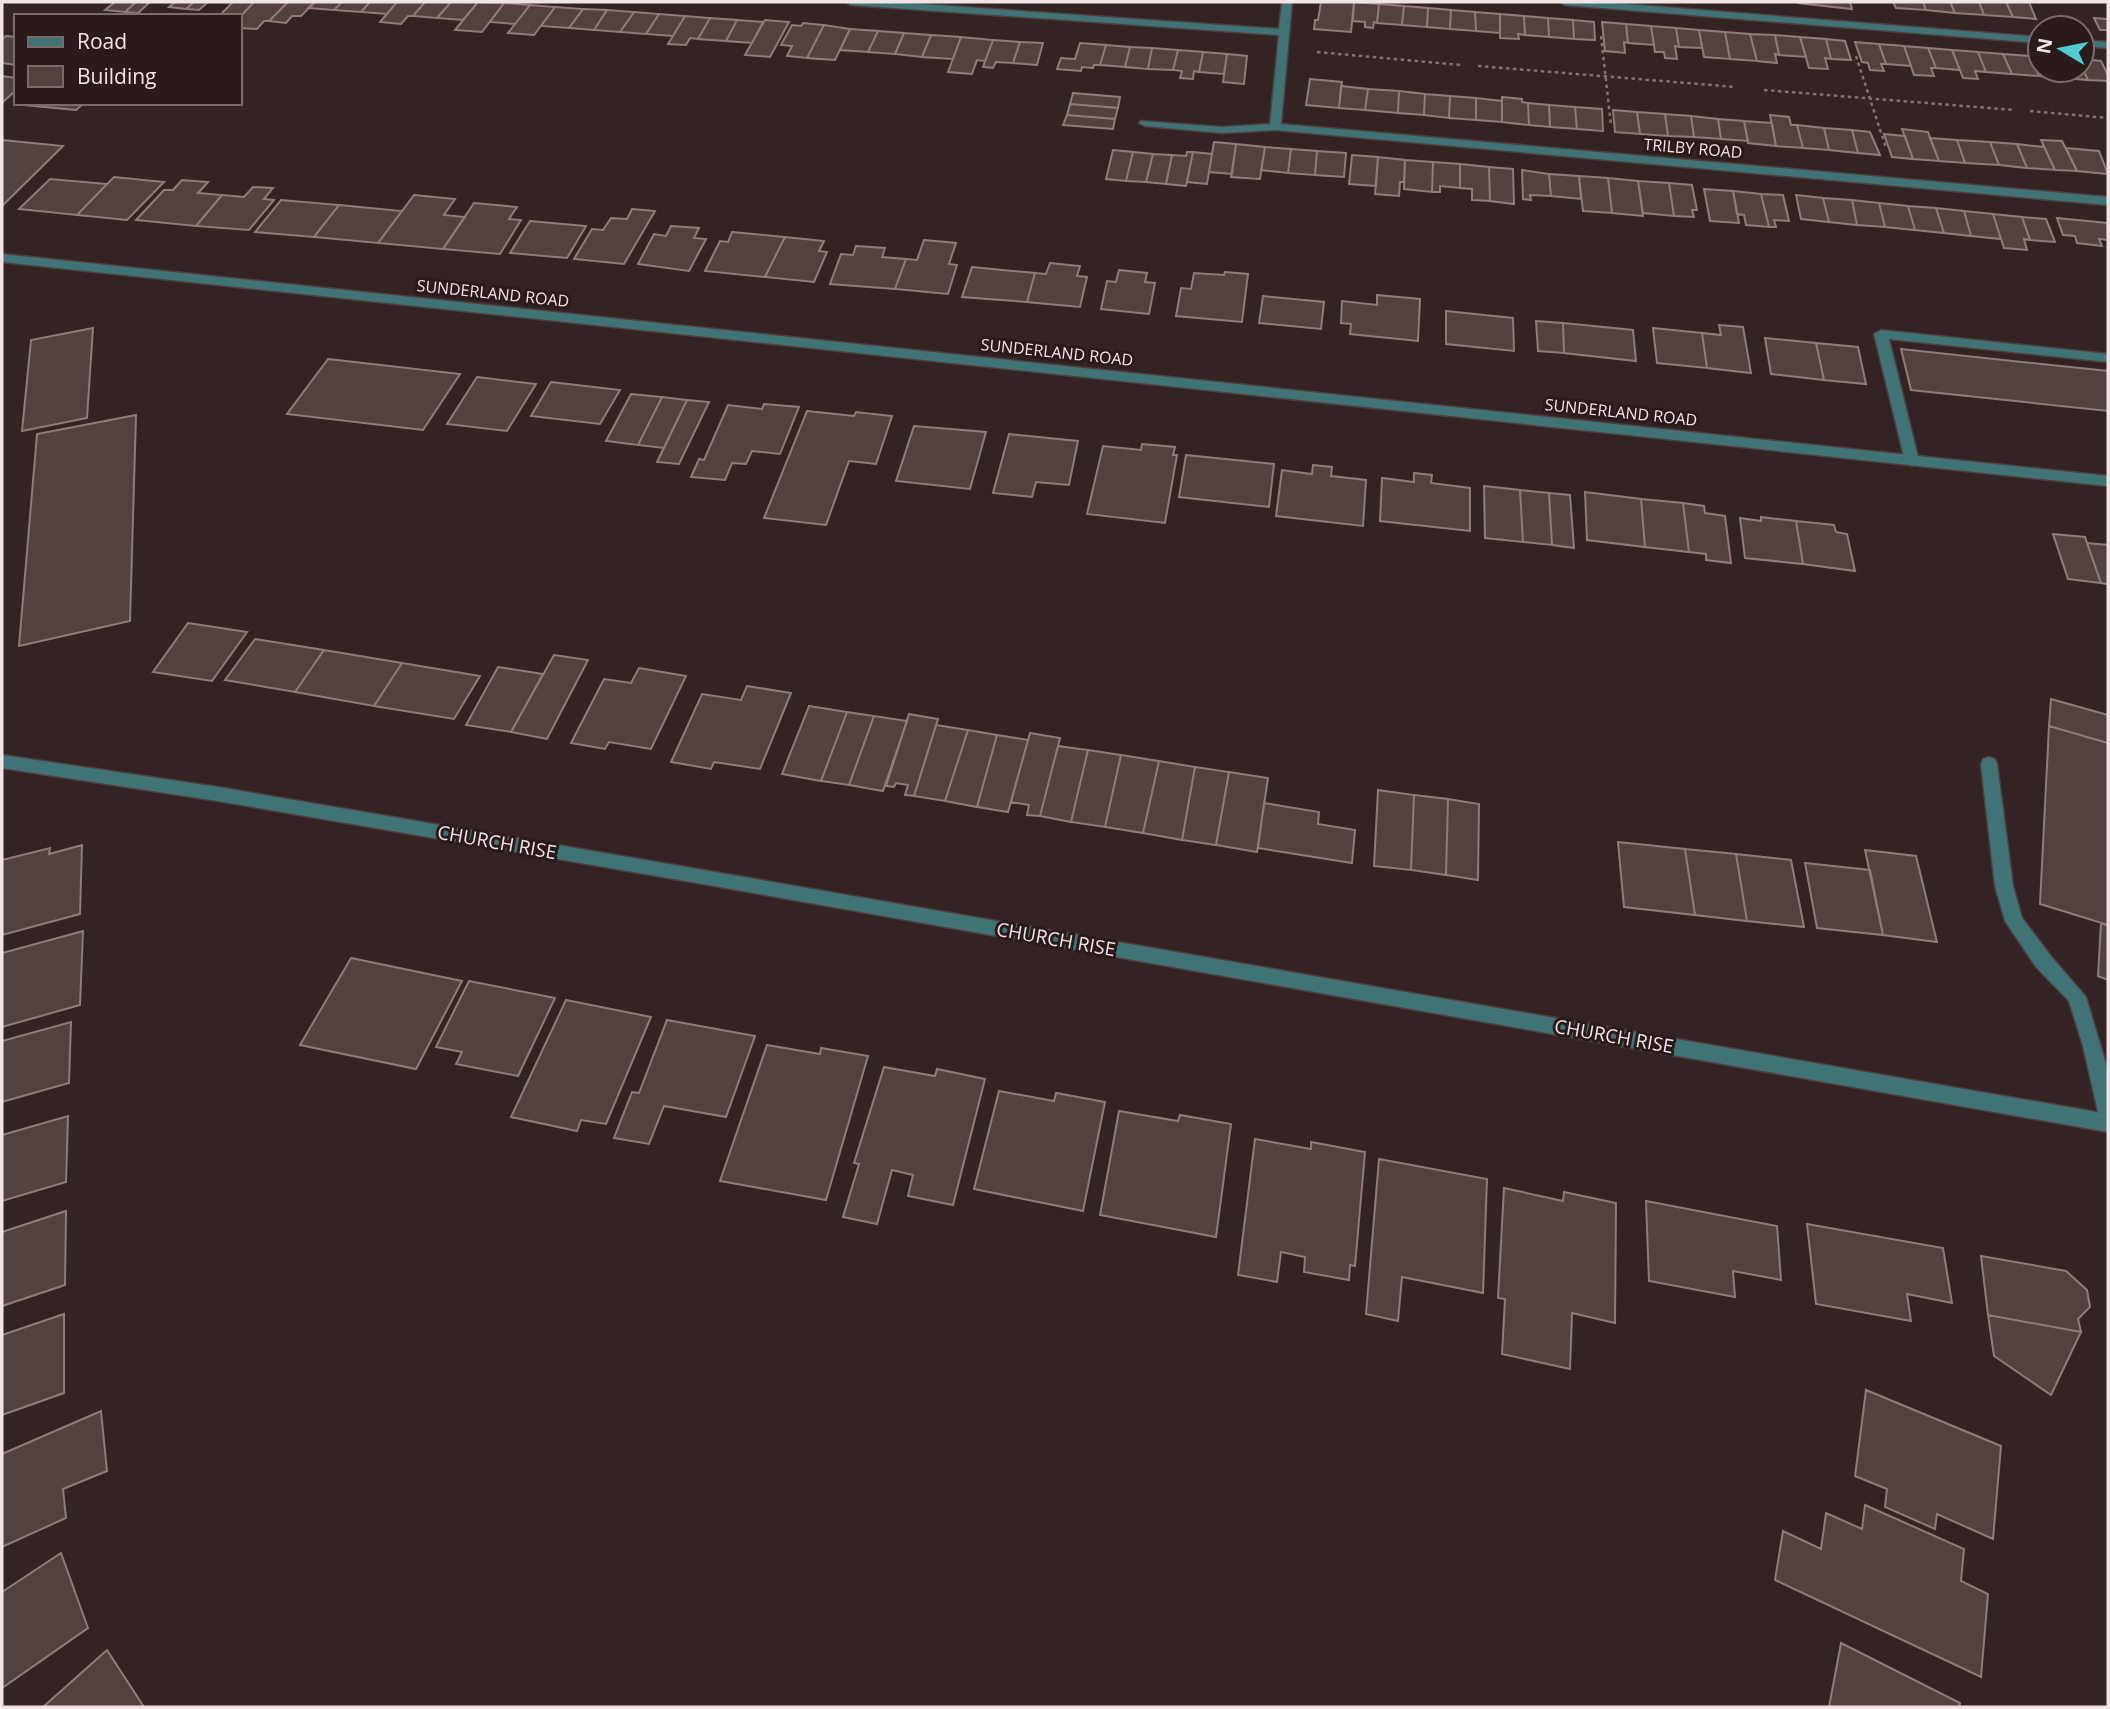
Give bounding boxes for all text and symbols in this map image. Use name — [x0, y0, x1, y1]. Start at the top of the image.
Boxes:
legend — [14, 14, 242, 105]
north arrow — [2026, 14, 2096, 84]
text: Road — [77, 27, 127, 55]
text: N — [2030, 36, 2058, 56]
text: Building — [77, 62, 156, 90]
street label: TRILBY ROAD — [1643, 133, 1743, 163]
street label: SUNDERLAND ROAD — [416, 274, 570, 312]
street label: SUNDERLAND ROAD — [980, 333, 1134, 371]
street label: SUNDERLAND ROAD — [1544, 393, 1698, 431]
street label: CHURCH RISE — [435, 819, 559, 865]
street label: CHURCH RISE — [994, 916, 1118, 962]
street label: CHURCH RISE — [1552, 1013, 1676, 1059]

